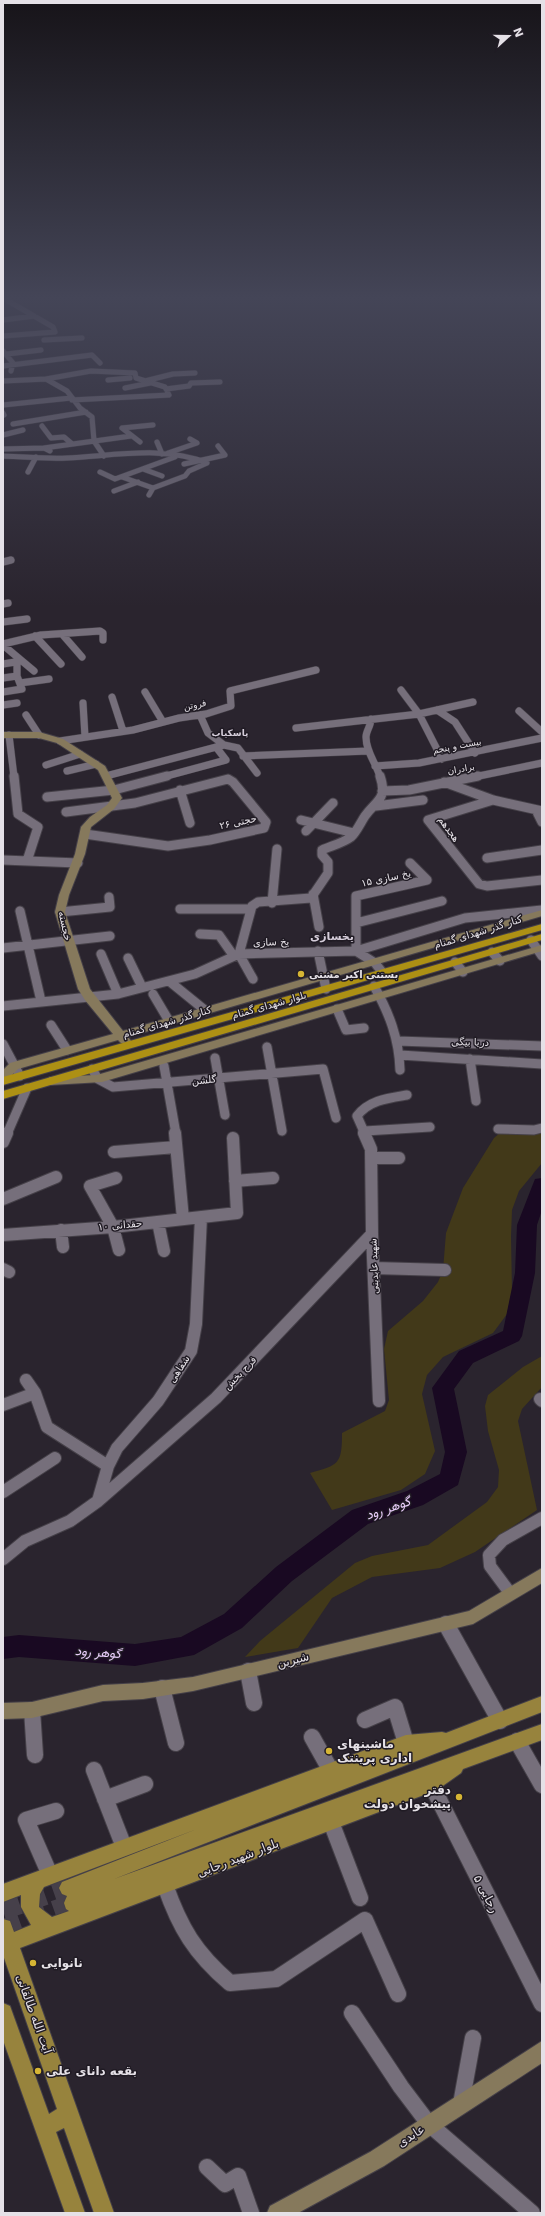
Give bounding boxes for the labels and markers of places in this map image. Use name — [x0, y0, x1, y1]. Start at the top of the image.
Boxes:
marker: بستنی اکبر مشتی — [296, 969, 306, 979]
place label: بستنی اکبر مشتی — [309, 969, 398, 981]
place label: ماشینهای اداری پرینتک — [337, 1737, 412, 1765]
marker: ماشینهای اداری پرینتک — [324, 1746, 334, 1756]
place label: دفتر پیشخوان دولت — [364, 1783, 451, 1812]
marker: دفتر پیشخوان دولت — [454, 1792, 464, 1802]
place label: نانوایی — [41, 1956, 83, 1971]
marker: نانوایی — [28, 1958, 38, 1968]
place label: بقعه دانای علی — [46, 2064, 137, 2078]
marker: بقعه دانای علی — [33, 2066, 43, 2076]

